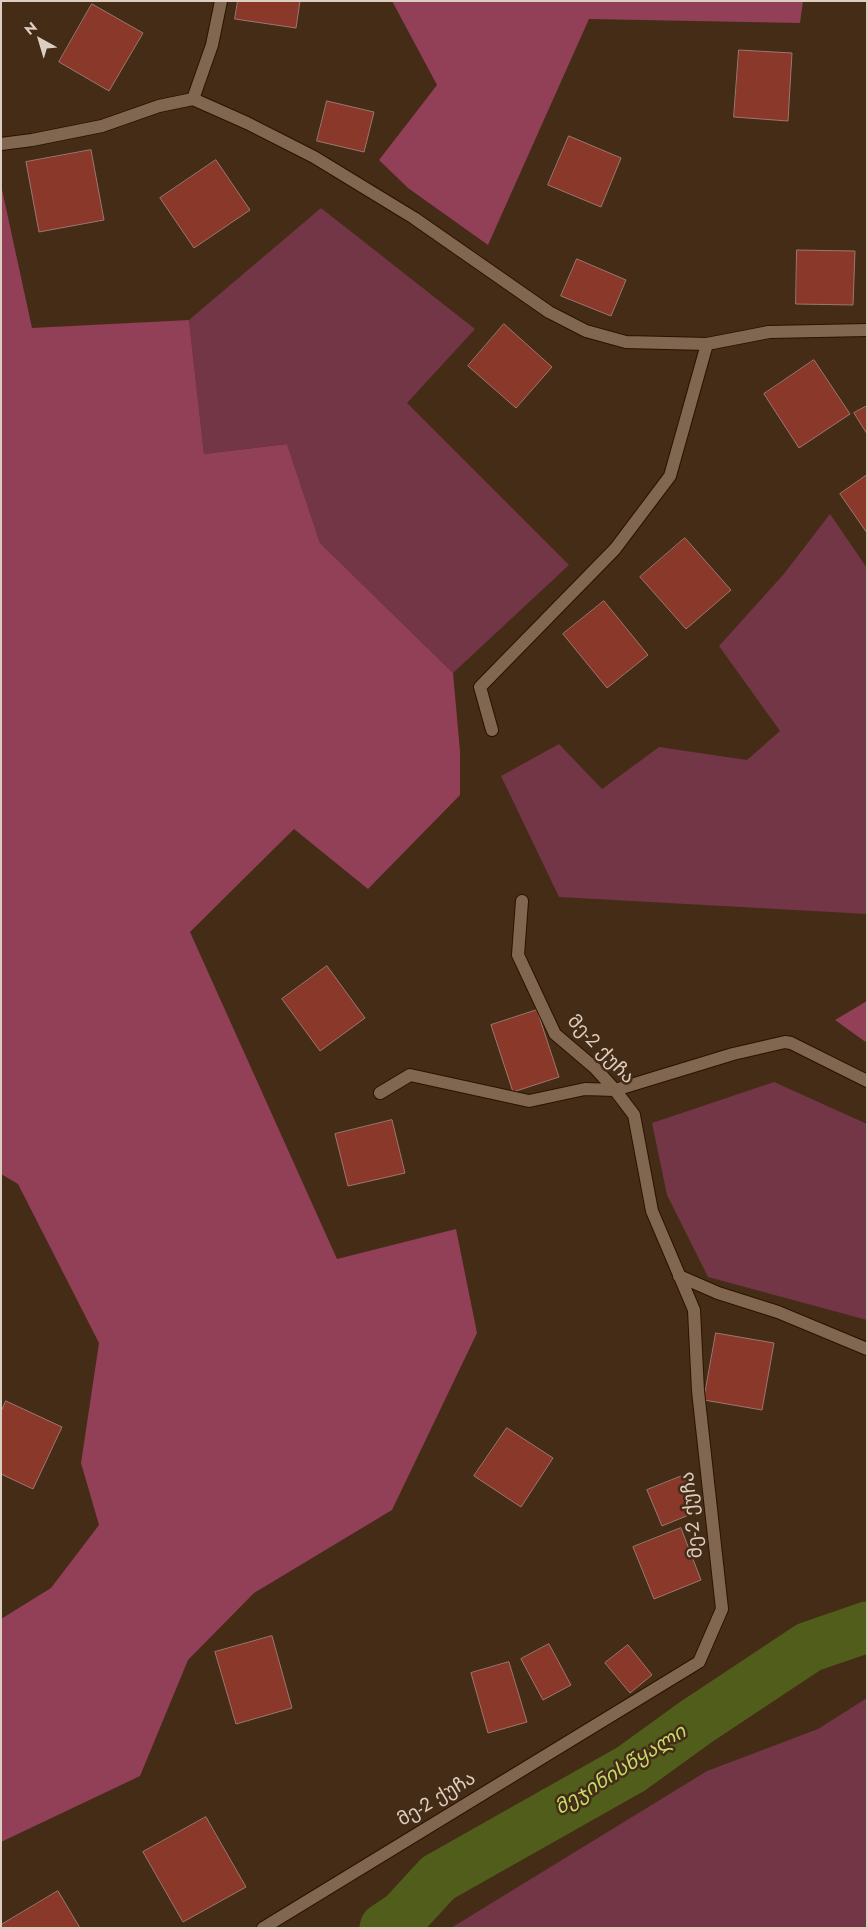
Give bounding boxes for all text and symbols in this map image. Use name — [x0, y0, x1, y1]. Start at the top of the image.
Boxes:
north arrow — [15, 15, 65, 65]
text: N — [20, 17, 41, 40]
street label: მე-2 ქუჩა — [562, 1011, 638, 1089]
street label: მე-2 ქუჩა — [677, 1470, 709, 1560]
water label: მეჯინისწყალი — [551, 1721, 691, 1821]
street label: მე-2 ქუჩა — [394, 1768, 480, 1832]

